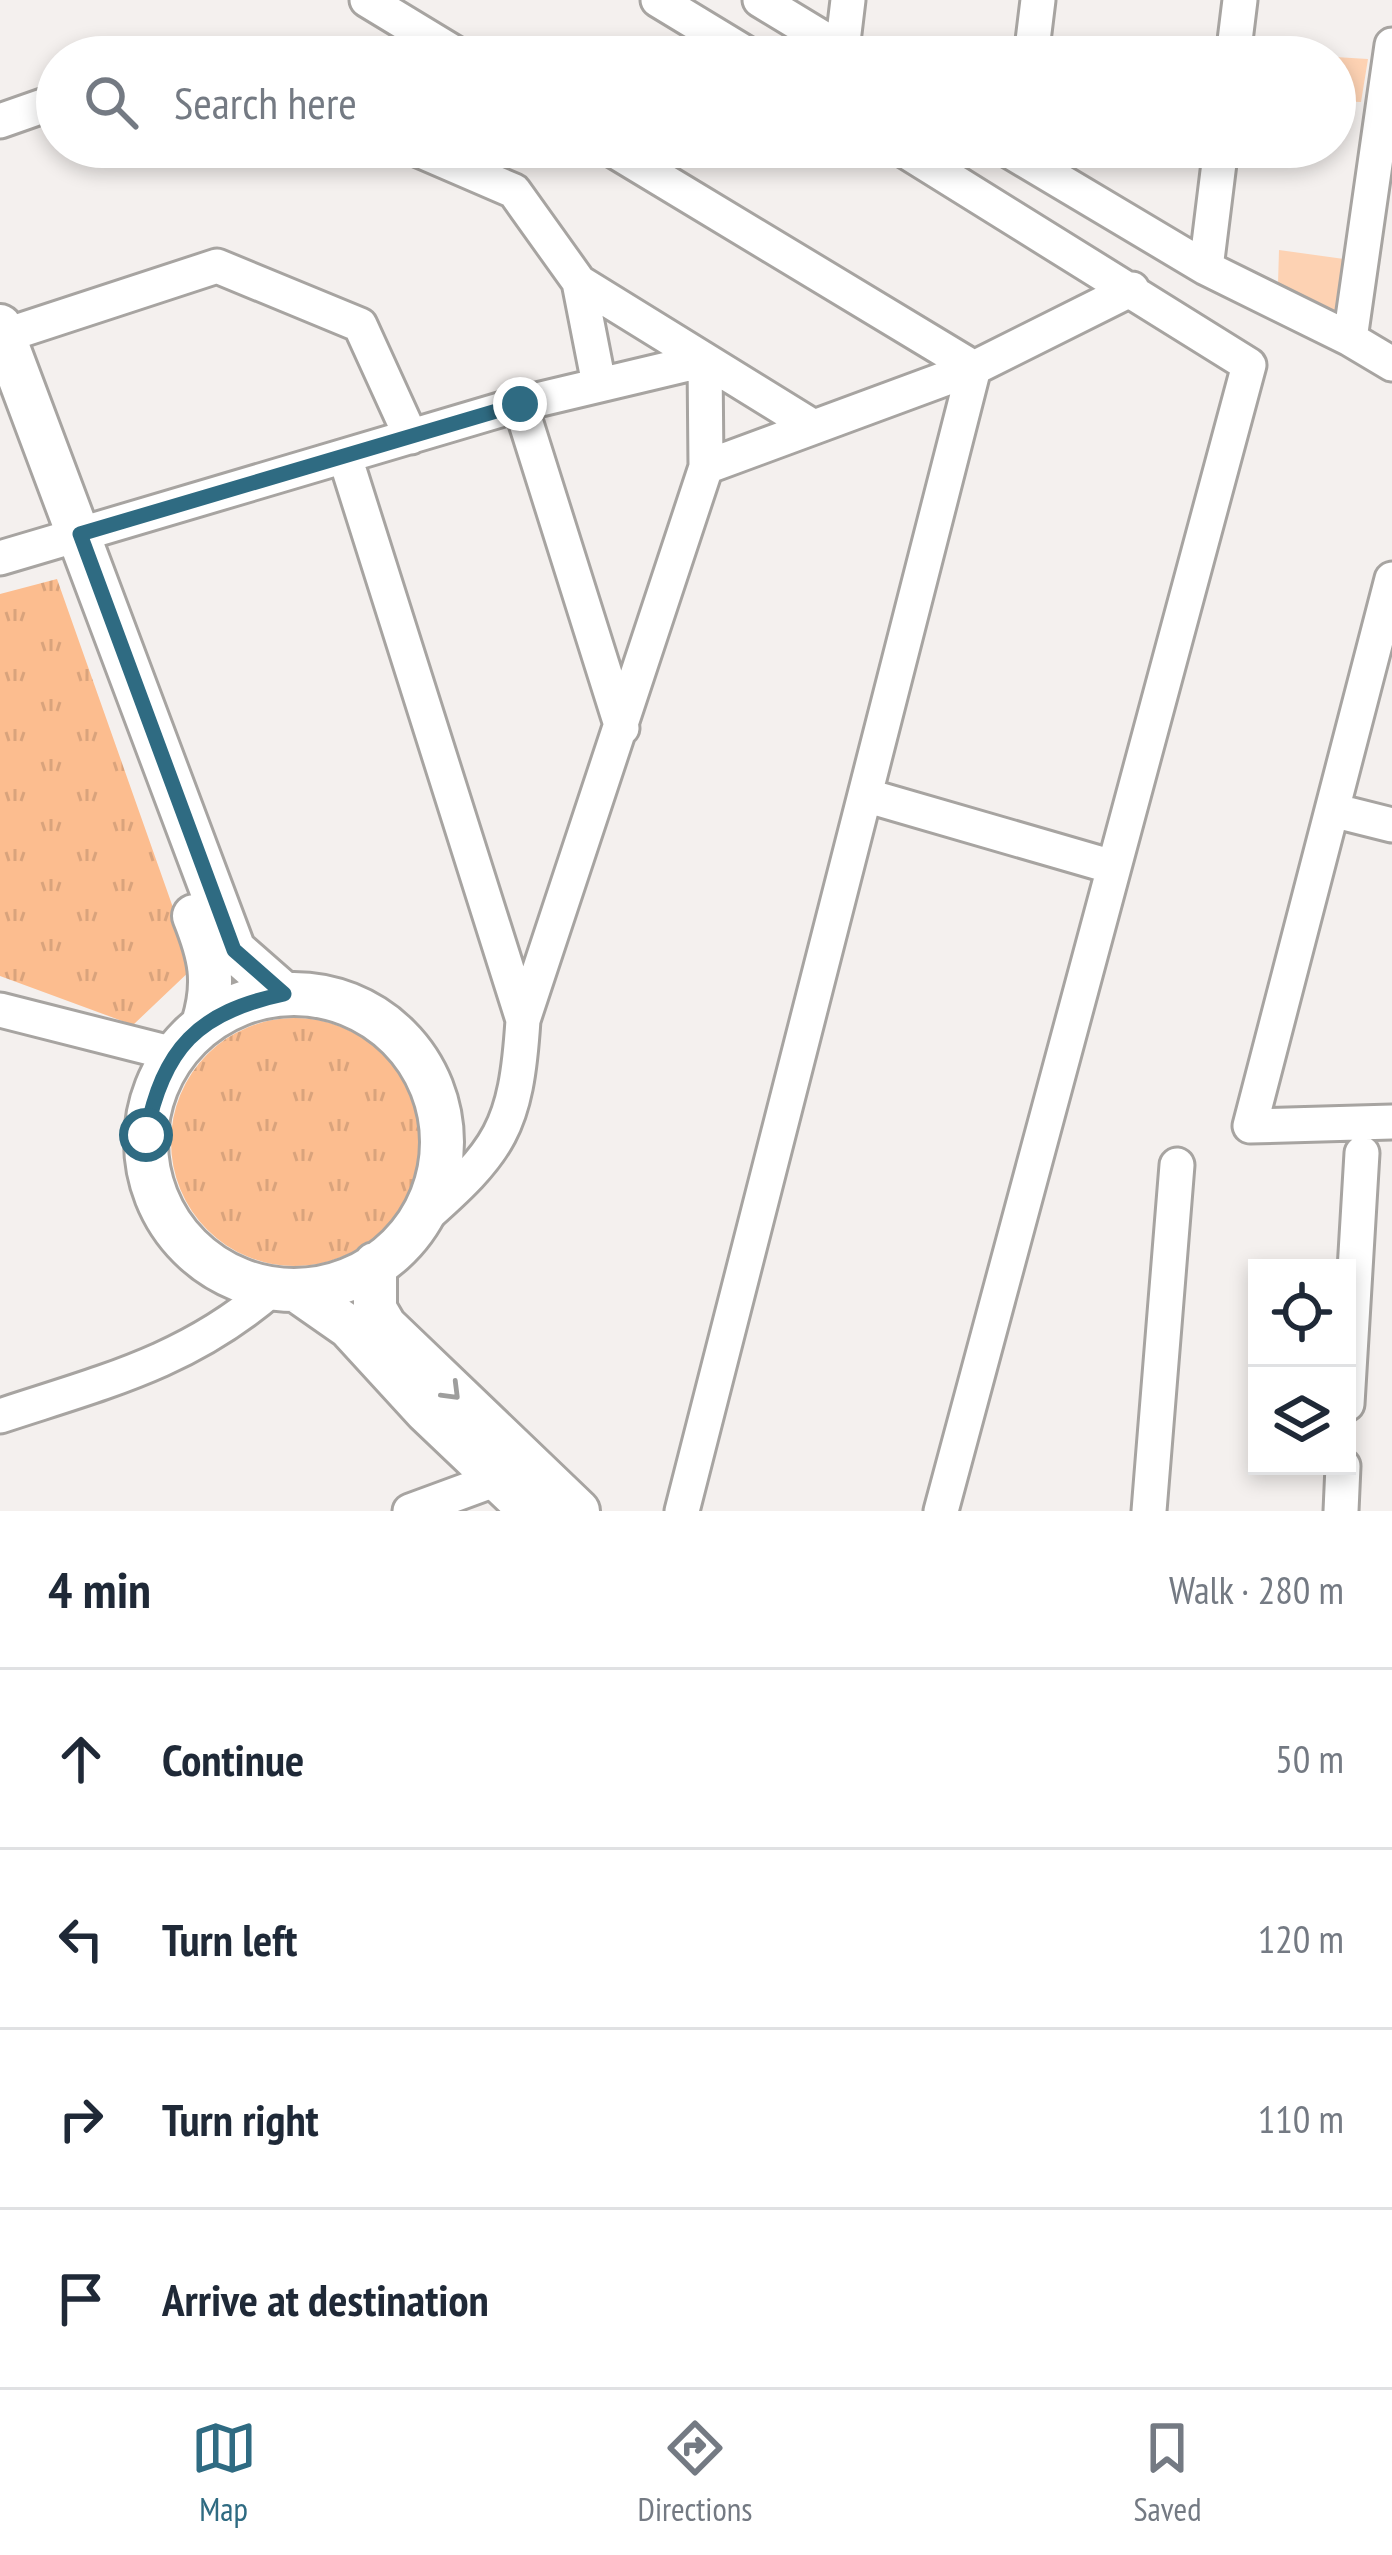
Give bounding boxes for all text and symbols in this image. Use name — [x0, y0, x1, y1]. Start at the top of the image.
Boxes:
search box — [36, 36, 1356, 168]
icon: search — [78, 69, 144, 135]
text: Search here — [174, 73, 357, 131]
route end — [493, 377, 547, 431]
route start — [119, 1108, 173, 1162]
map controls — [1248, 1259, 1356, 1475]
button: locate — [1248, 1259, 1356, 1367]
button: layers — [1248, 1367, 1356, 1475]
one-way arrow — [438, 1378, 460, 1400]
text: 4 min — [48, 1556, 151, 1622]
text: Walk · 280 m — [1169, 1564, 1344, 1615]
icon: ahead — [48, 1726, 114, 1792]
text: Continue — [162, 1730, 304, 1788]
text: 50 m — [1275, 1733, 1344, 1784]
icon: left — [48, 1906, 114, 1972]
text: Turn left — [162, 1910, 297, 1968]
text: 120 m — [1258, 1913, 1344, 1964]
icon: right — [48, 2086, 114, 2152]
text: Turn right — [162, 2090, 319, 2148]
text: 110 m — [1258, 2093, 1344, 2144]
icon: arrive — [48, 2266, 114, 2332]
text: Arrive at destination — [162, 2270, 489, 2328]
tab: Map — [191, 2415, 257, 2530]
tab: Directions — [638, 2415, 752, 2530]
tab: Saved — [1133, 2415, 1201, 2530]

